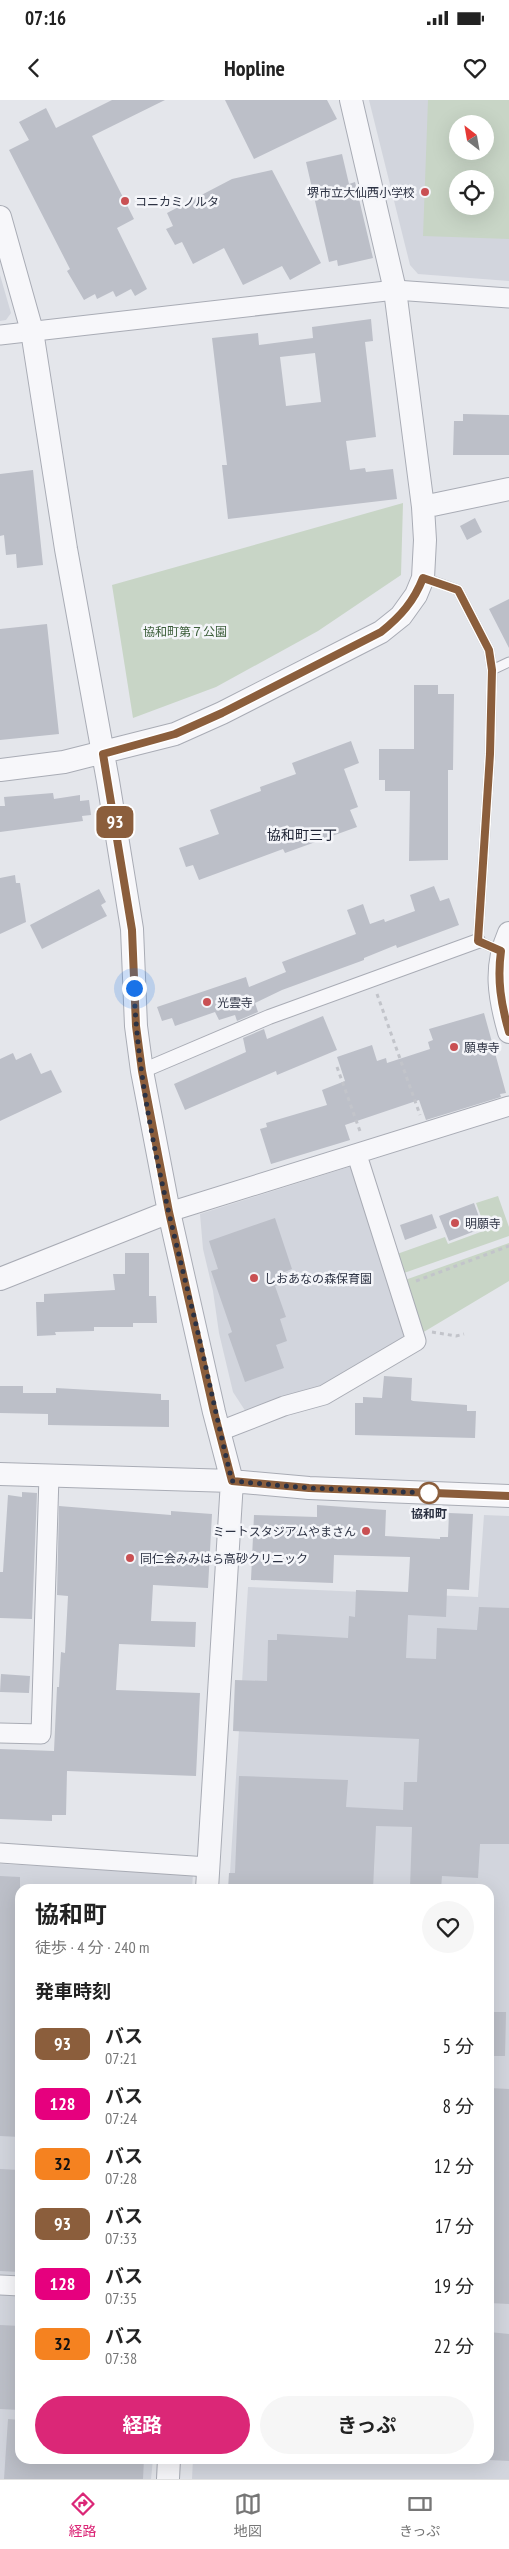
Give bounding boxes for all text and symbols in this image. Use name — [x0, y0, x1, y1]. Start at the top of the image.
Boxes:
text: 07:16 — [25, 6, 66, 30]
icon: back — [20, 54, 48, 82]
text: Hopline — [224, 54, 285, 82]
icon: heart — [461, 54, 489, 82]
north arrow — [449, 115, 494, 160]
map controls — [449, 115, 494, 215]
button: locate — [449, 170, 494, 215]
place label: 堺市立大仙西小学校 — [307, 185, 415, 200]
marker: 堺市立大仙西小学校 — [419, 186, 431, 198]
place label: コニカミノルタ — [135, 194, 219, 209]
marker: コニカミノルタ — [119, 195, 131, 207]
park label: 協和町第７公園 — [143, 624, 227, 639]
line badge: 93 — [92, 806, 138, 838]
text: 93 — [106, 810, 124, 833]
district label: 協和町三丁 — [267, 826, 337, 844]
your location — [122, 976, 147, 1001]
place label: 光雲寺 — [217, 995, 253, 1010]
marker: 光雲寺 — [201, 996, 213, 1008]
place label: 願専寺 — [464, 1040, 500, 1055]
marker: 願専寺 — [448, 1041, 460, 1053]
place label: 明願寺 — [465, 1216, 501, 1231]
marker: 明願寺 — [449, 1217, 461, 1229]
place label: しおあなの森保育園 — [264, 1271, 372, 1286]
marker: しおあなの森保育園 — [248, 1272, 260, 1284]
marker: 協和町 — [418, 1482, 440, 1504]
place label: 協和町 — [411, 1506, 447, 1521]
place label: ミートスタジアムやまさん — [213, 1524, 356, 1539]
marker: ミートスタジアムやまさん — [360, 1525, 372, 1537]
place label: 同仁会みみはら高砂クリニック — [140, 1551, 308, 1566]
marker: 同仁会みみはら高砂クリニック — [124, 1552, 136, 1564]
text: 協和町 — [35, 1899, 107, 1930]
button: heart — [422, 1901, 474, 1953]
text: 徒歩 · 4 分 · 240 m — [35, 1937, 149, 1957]
text: 発車時刻 — [35, 1979, 111, 2003]
text: バス — [105, 2024, 143, 2048]
text: 93 — [54, 2032, 71, 2055]
text: 5 分 — [442, 2034, 474, 2058]
text: 07:21 — [105, 2048, 137, 2068]
text: バス — [105, 2084, 143, 2108]
text: 128 — [50, 2092, 75, 2115]
text: 8 分 — [442, 2094, 474, 2118]
text: 07:24 — [105, 2108, 137, 2128]
text: バス — [105, 2144, 143, 2168]
text: 32 — [54, 2152, 71, 2175]
text: 12 分 — [434, 2154, 474, 2178]
text: 07:28 — [105, 2168, 137, 2188]
text: バス — [105, 2204, 143, 2228]
text: 93 — [54, 2212, 71, 2235]
text: 17 分 — [435, 2214, 474, 2238]
text: 07:33 — [105, 2228, 137, 2248]
text: バス — [105, 2264, 143, 2288]
text: 128 — [50, 2272, 75, 2295]
text: 19 分 — [434, 2274, 474, 2298]
text: 07:35 — [105, 2288, 137, 2308]
text: バス — [105, 2324, 143, 2348]
text: 32 — [54, 2332, 71, 2355]
text: 22 分 — [434, 2334, 474, 2358]
text: 07:38 — [105, 2348, 137, 2368]
button: 経路 — [35, 2396, 250, 2454]
button: きっぷ — [260, 2396, 474, 2454]
tab: 経路 — [69, 2490, 97, 2540]
tab: 地図 — [234, 2490, 262, 2540]
tab: きっぷ — [399, 2490, 440, 2540]

